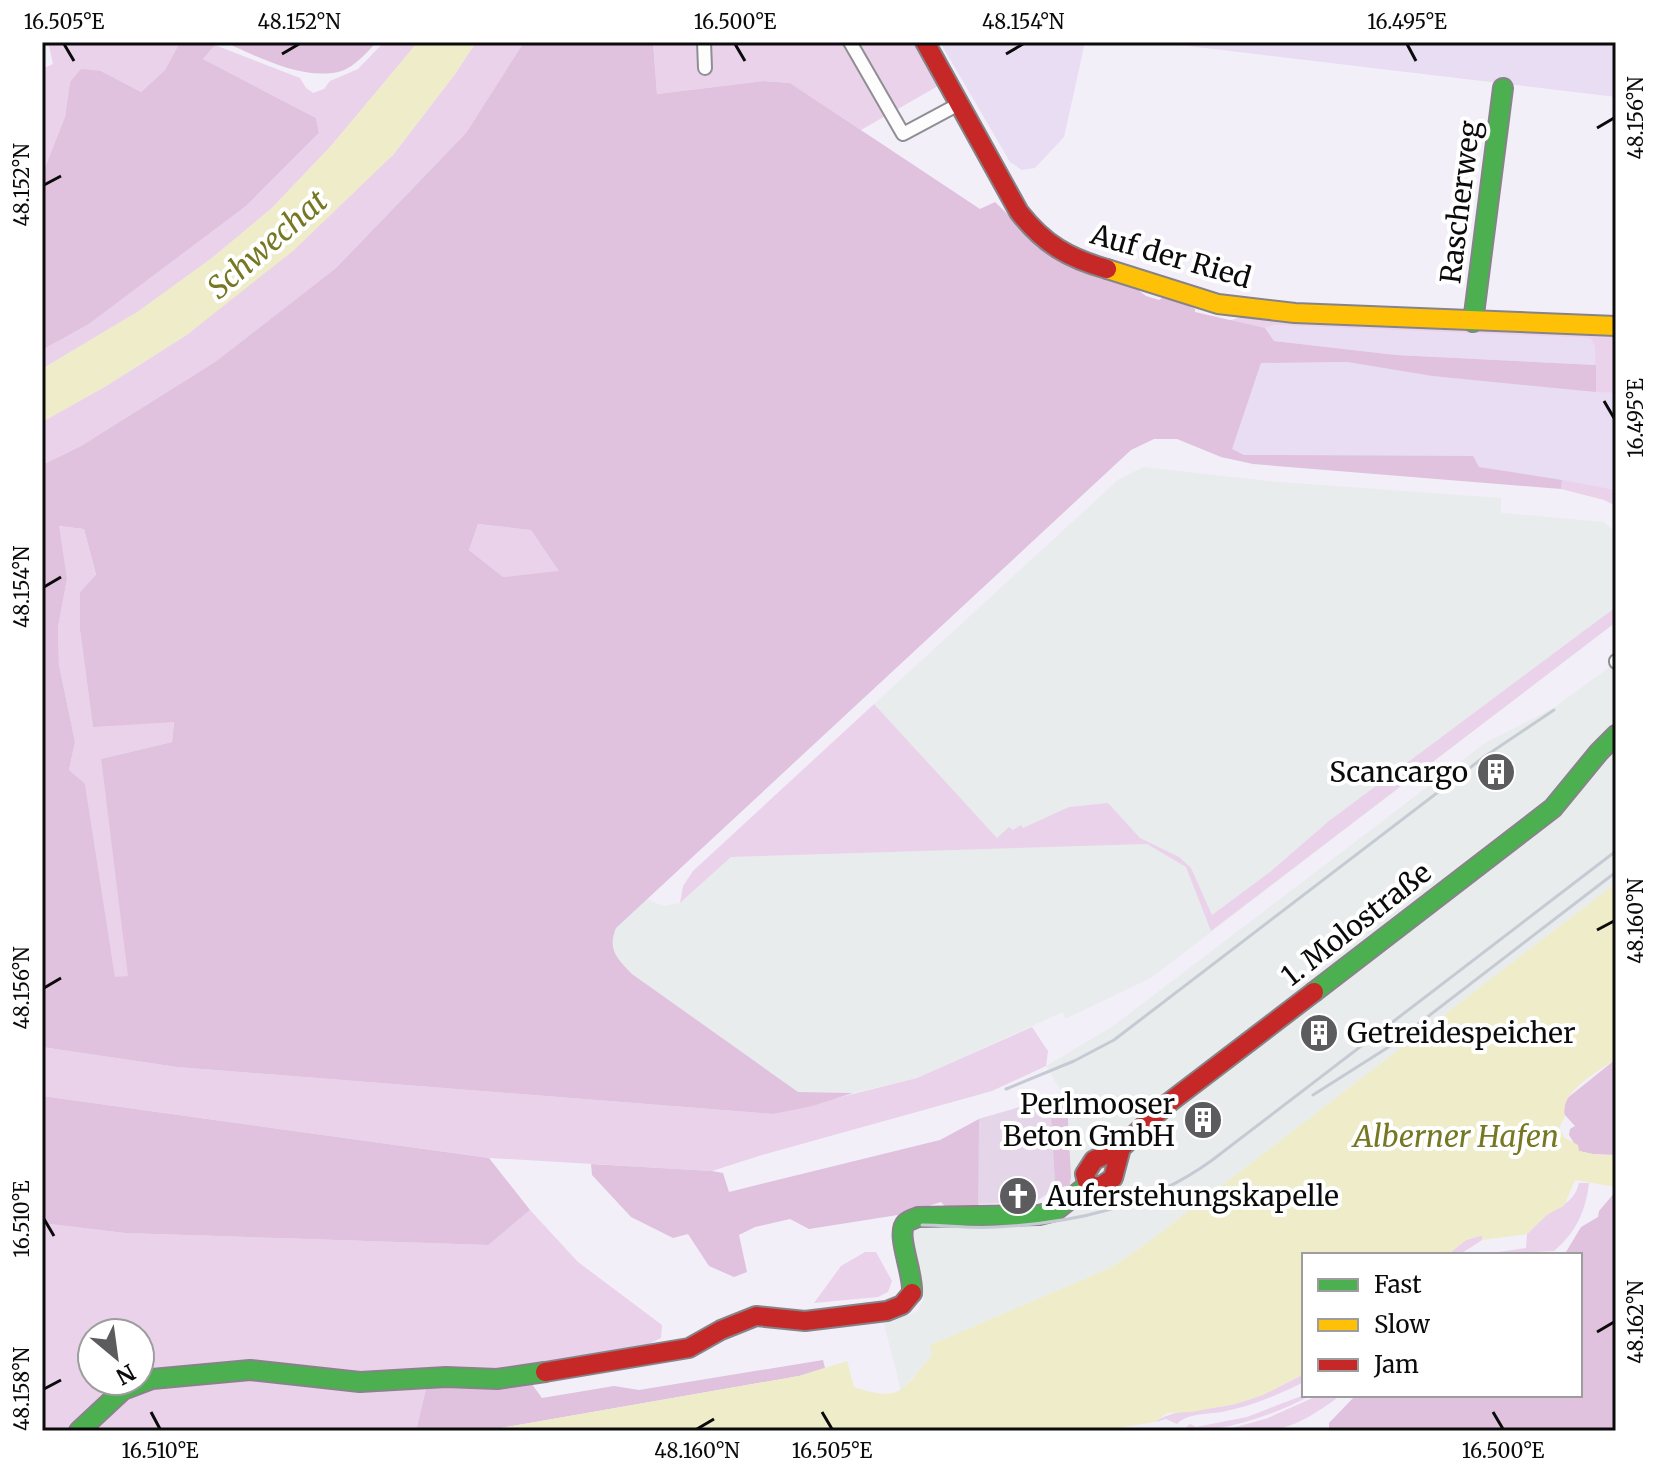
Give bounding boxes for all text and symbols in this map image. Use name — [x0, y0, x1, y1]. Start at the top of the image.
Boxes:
text: 16.505°E — [24, 9, 105, 34]
text: 48.152°N — [257, 9, 341, 34]
text: 16.500°E — [694, 9, 777, 34]
text: 48.154°N — [982, 9, 1065, 34]
text: 16.495°E — [1367, 9, 1447, 34]
text: 48.156°N — [1623, 76, 1648, 159]
street label: Rascherweg — [1432, 118, 1488, 285]
text: 48.152°N — [9, 143, 34, 227]
water label: Schwechat — [199, 181, 335, 306]
street label: Auf der Ried — [1086, 216, 1255, 296]
text: 16.495°E — [1623, 378, 1648, 458]
text: 48.154°N — [9, 545, 34, 628]
building icon: Scancargo — [1475, 751, 1517, 793]
place label: Scancargo — [1329, 754, 1468, 790]
street label: 1. Molostraße — [1274, 854, 1438, 994]
text: 48.160°N — [1623, 878, 1648, 964]
text: 48.156°N — [9, 946, 34, 1029]
building icon: Getreidespeicher — [1298, 1012, 1340, 1054]
place label: Getreidespeicher — [1347, 1015, 1575, 1051]
place label: Perlmooser Beton GmbH — [1003, 1086, 1175, 1154]
building icon: Perlmooser Beton GmbH — [1182, 1099, 1224, 1141]
water label: Alberner Hafen — [1351, 1117, 1559, 1155]
church icon: Auferstehungskapelle — [997, 1175, 1039, 1217]
place label: Auferstehungskapelle — [1045, 1178, 1339, 1214]
text: 16.510°E — [9, 1180, 34, 1258]
legend — [1302, 1253, 1582, 1397]
text: Fast — [1374, 1269, 1422, 1300]
text: 48.162°N — [1623, 1280, 1648, 1364]
text: Slow — [1374, 1309, 1430, 1340]
north arrow — [76, 1317, 156, 1397]
text: 48.158°N — [9, 1347, 34, 1431]
text: Jam — [1373, 1349, 1419, 1380]
text: N — [111, 1358, 140, 1391]
text: 16.510°E — [121, 1438, 199, 1463]
text: 48.160°N — [654, 1438, 740, 1463]
text: 16.505°E — [792, 1438, 873, 1463]
text: 16.500°E — [1462, 1438, 1545, 1463]

